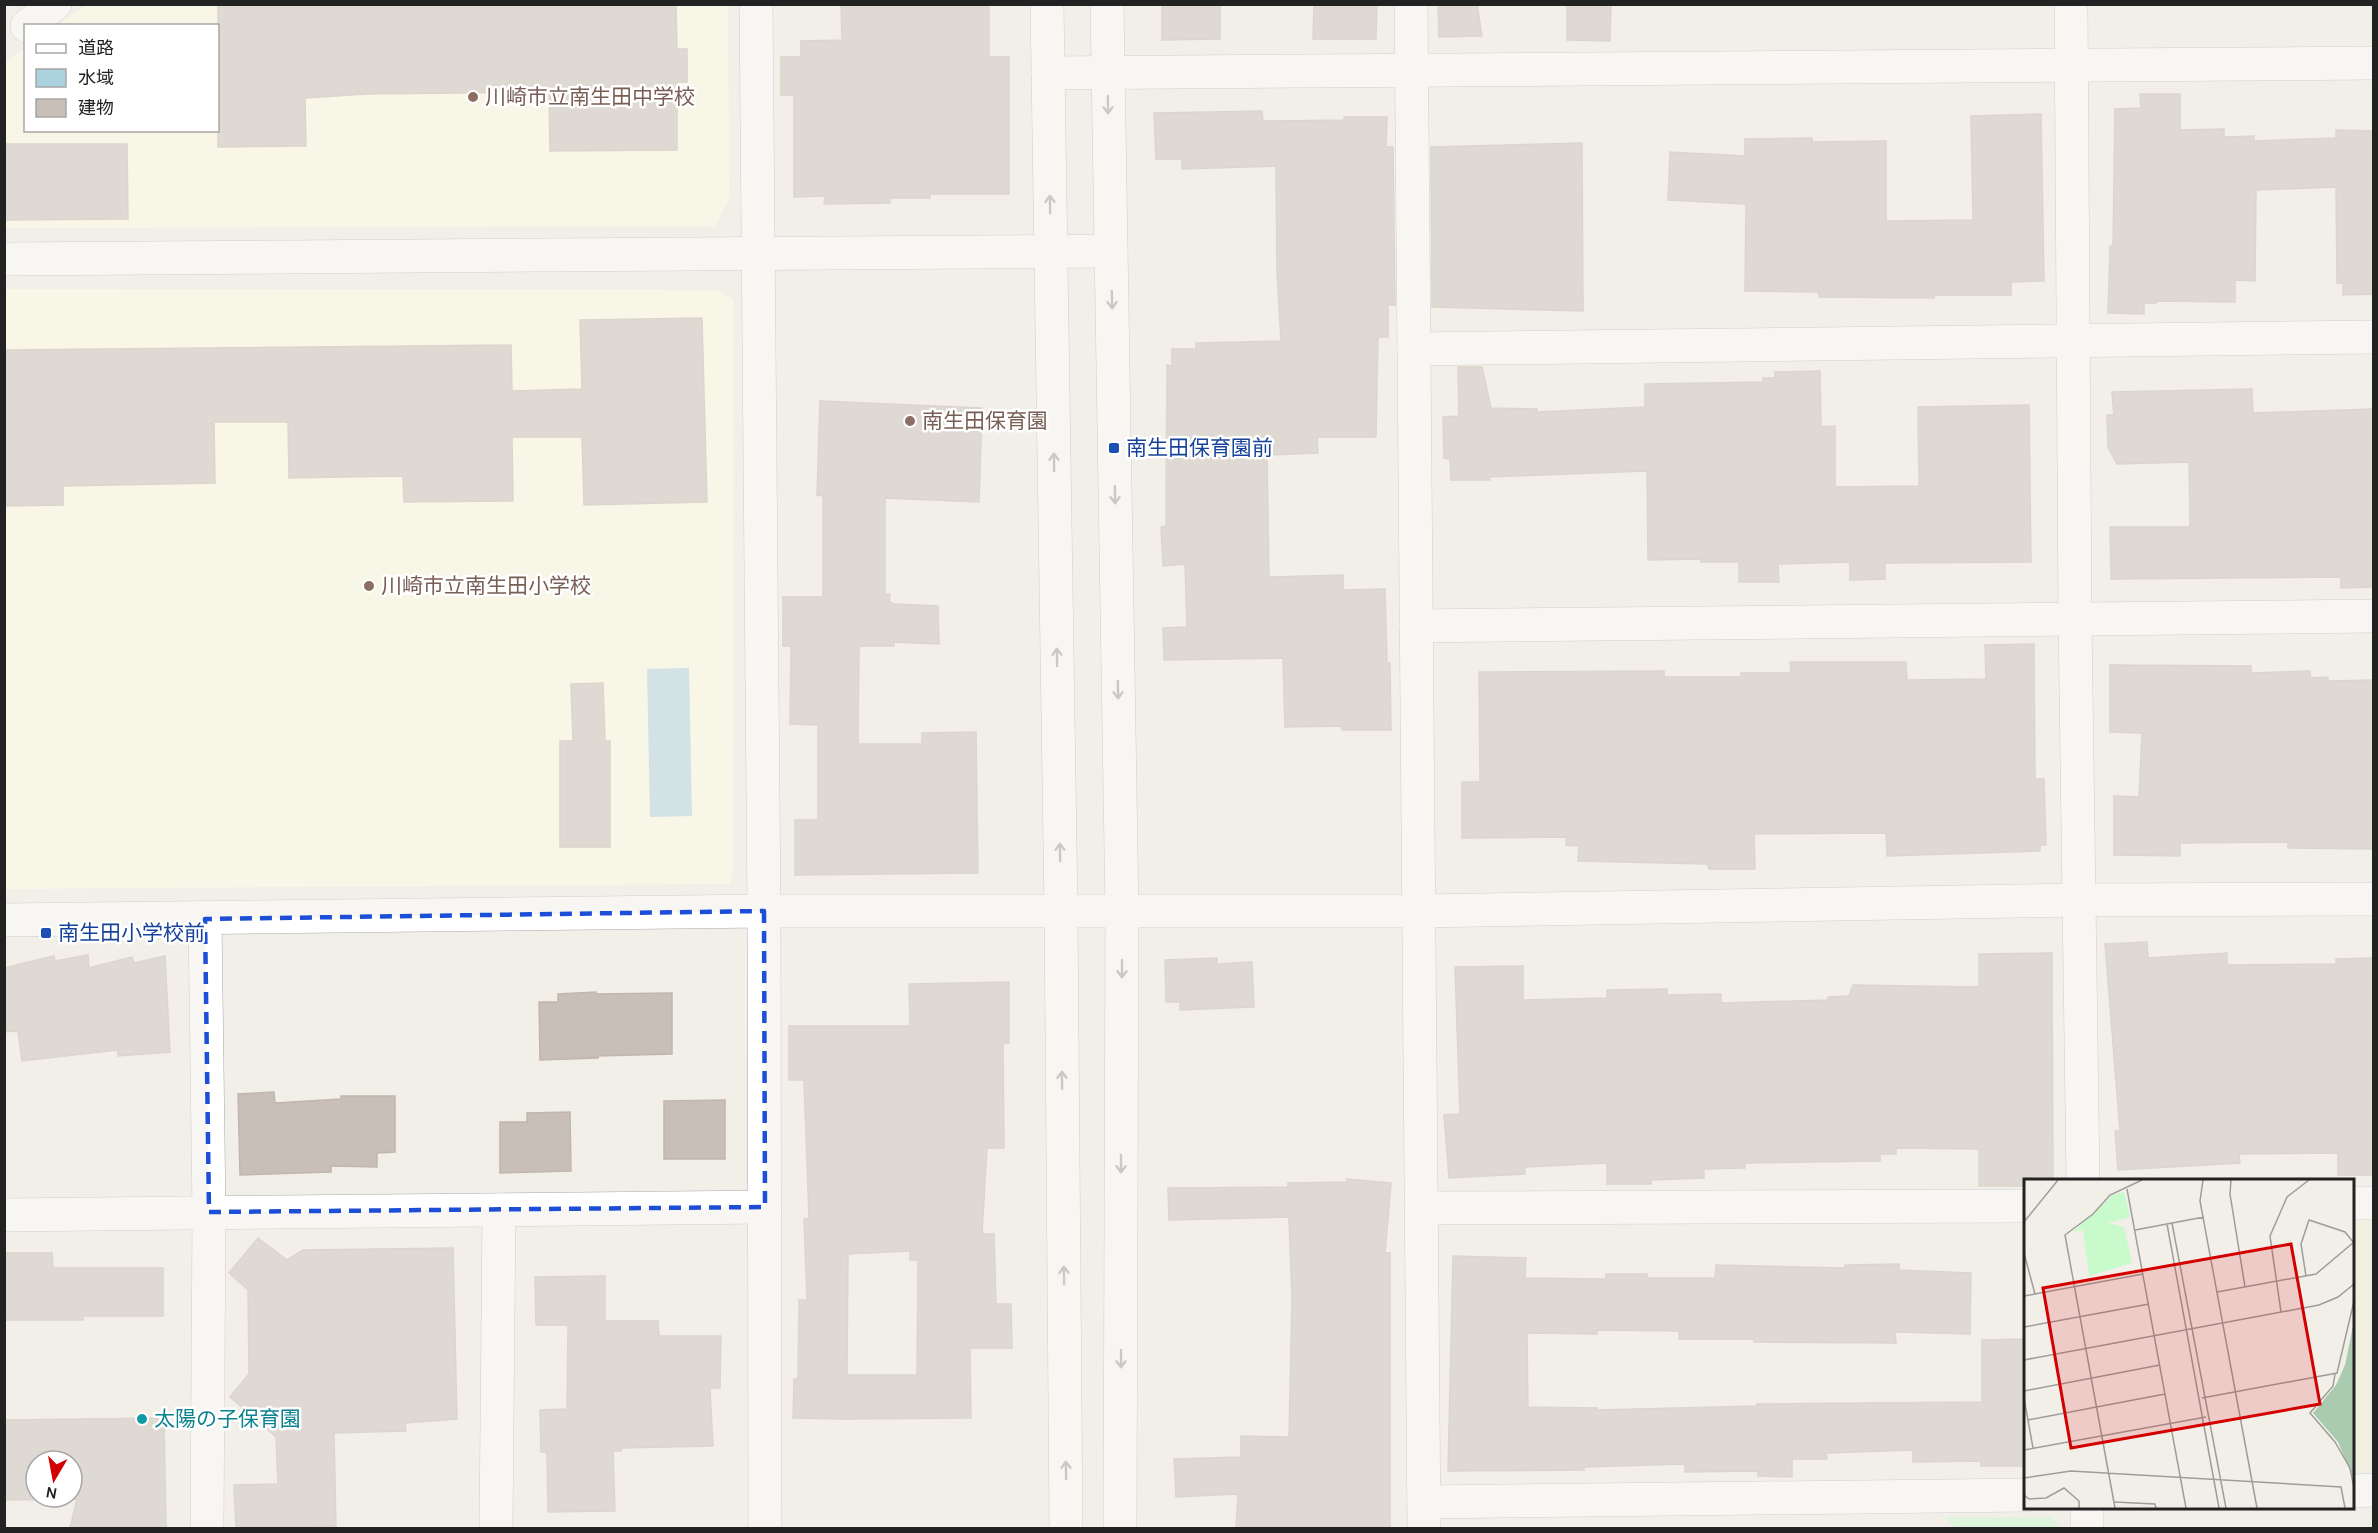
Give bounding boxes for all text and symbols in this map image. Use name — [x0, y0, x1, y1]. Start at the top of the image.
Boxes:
legend — [24, 24, 219, 132]
text: 道路 — [78, 37, 114, 59]
text: 水域 — [78, 67, 114, 89]
place label: 川崎市立南生田中学校 — [485, 85, 695, 109]
marker: 川崎市立南生田中学校 — [466, 90, 480, 104]
one-way arrow — [1103, 94, 1114, 114]
text: 建物 — [78, 97, 114, 119]
one-way arrow — [1044, 194, 1056, 214]
one-way arrow — [1106, 289, 1117, 309]
place label: 南生田保育園 — [922, 409, 1048, 433]
marker: 南生田保育園 — [903, 414, 917, 428]
place label: 南生田保育園前 — [1126, 436, 1273, 460]
marker: 南生田保育園前 — [1107, 441, 1121, 455]
one-way arrow — [1048, 452, 1060, 472]
one-way arrow — [1109, 484, 1121, 504]
place label: 川崎市立南生田小学校 — [381, 574, 591, 598]
marker: 川崎市立南生田小学校 — [362, 579, 376, 593]
one-way arrow — [1051, 647, 1063, 667]
one-way arrow — [1112, 679, 1124, 699]
one-way arrow — [1054, 842, 1066, 862]
place label: 南生田小学校前 — [58, 921, 205, 945]
marker: 南生田小学校前 — [39, 926, 53, 940]
one-way arrow — [1116, 959, 1128, 979]
one-way arrow — [1056, 1071, 1068, 1091]
one-way arrow — [1115, 1154, 1127, 1174]
inset map — [2024, 1179, 2354, 1509]
one-way arrow — [1058, 1266, 1070, 1286]
one-way arrow — [1115, 1349, 1127, 1369]
place label: 太陽の子保育園 — [154, 1407, 301, 1431]
marker: 太陽の子保育園 — [135, 1412, 149, 1426]
north arrow — [24, 1449, 84, 1509]
one-way arrow — [1060, 1461, 1072, 1481]
text: N — [44, 1483, 59, 1504]

